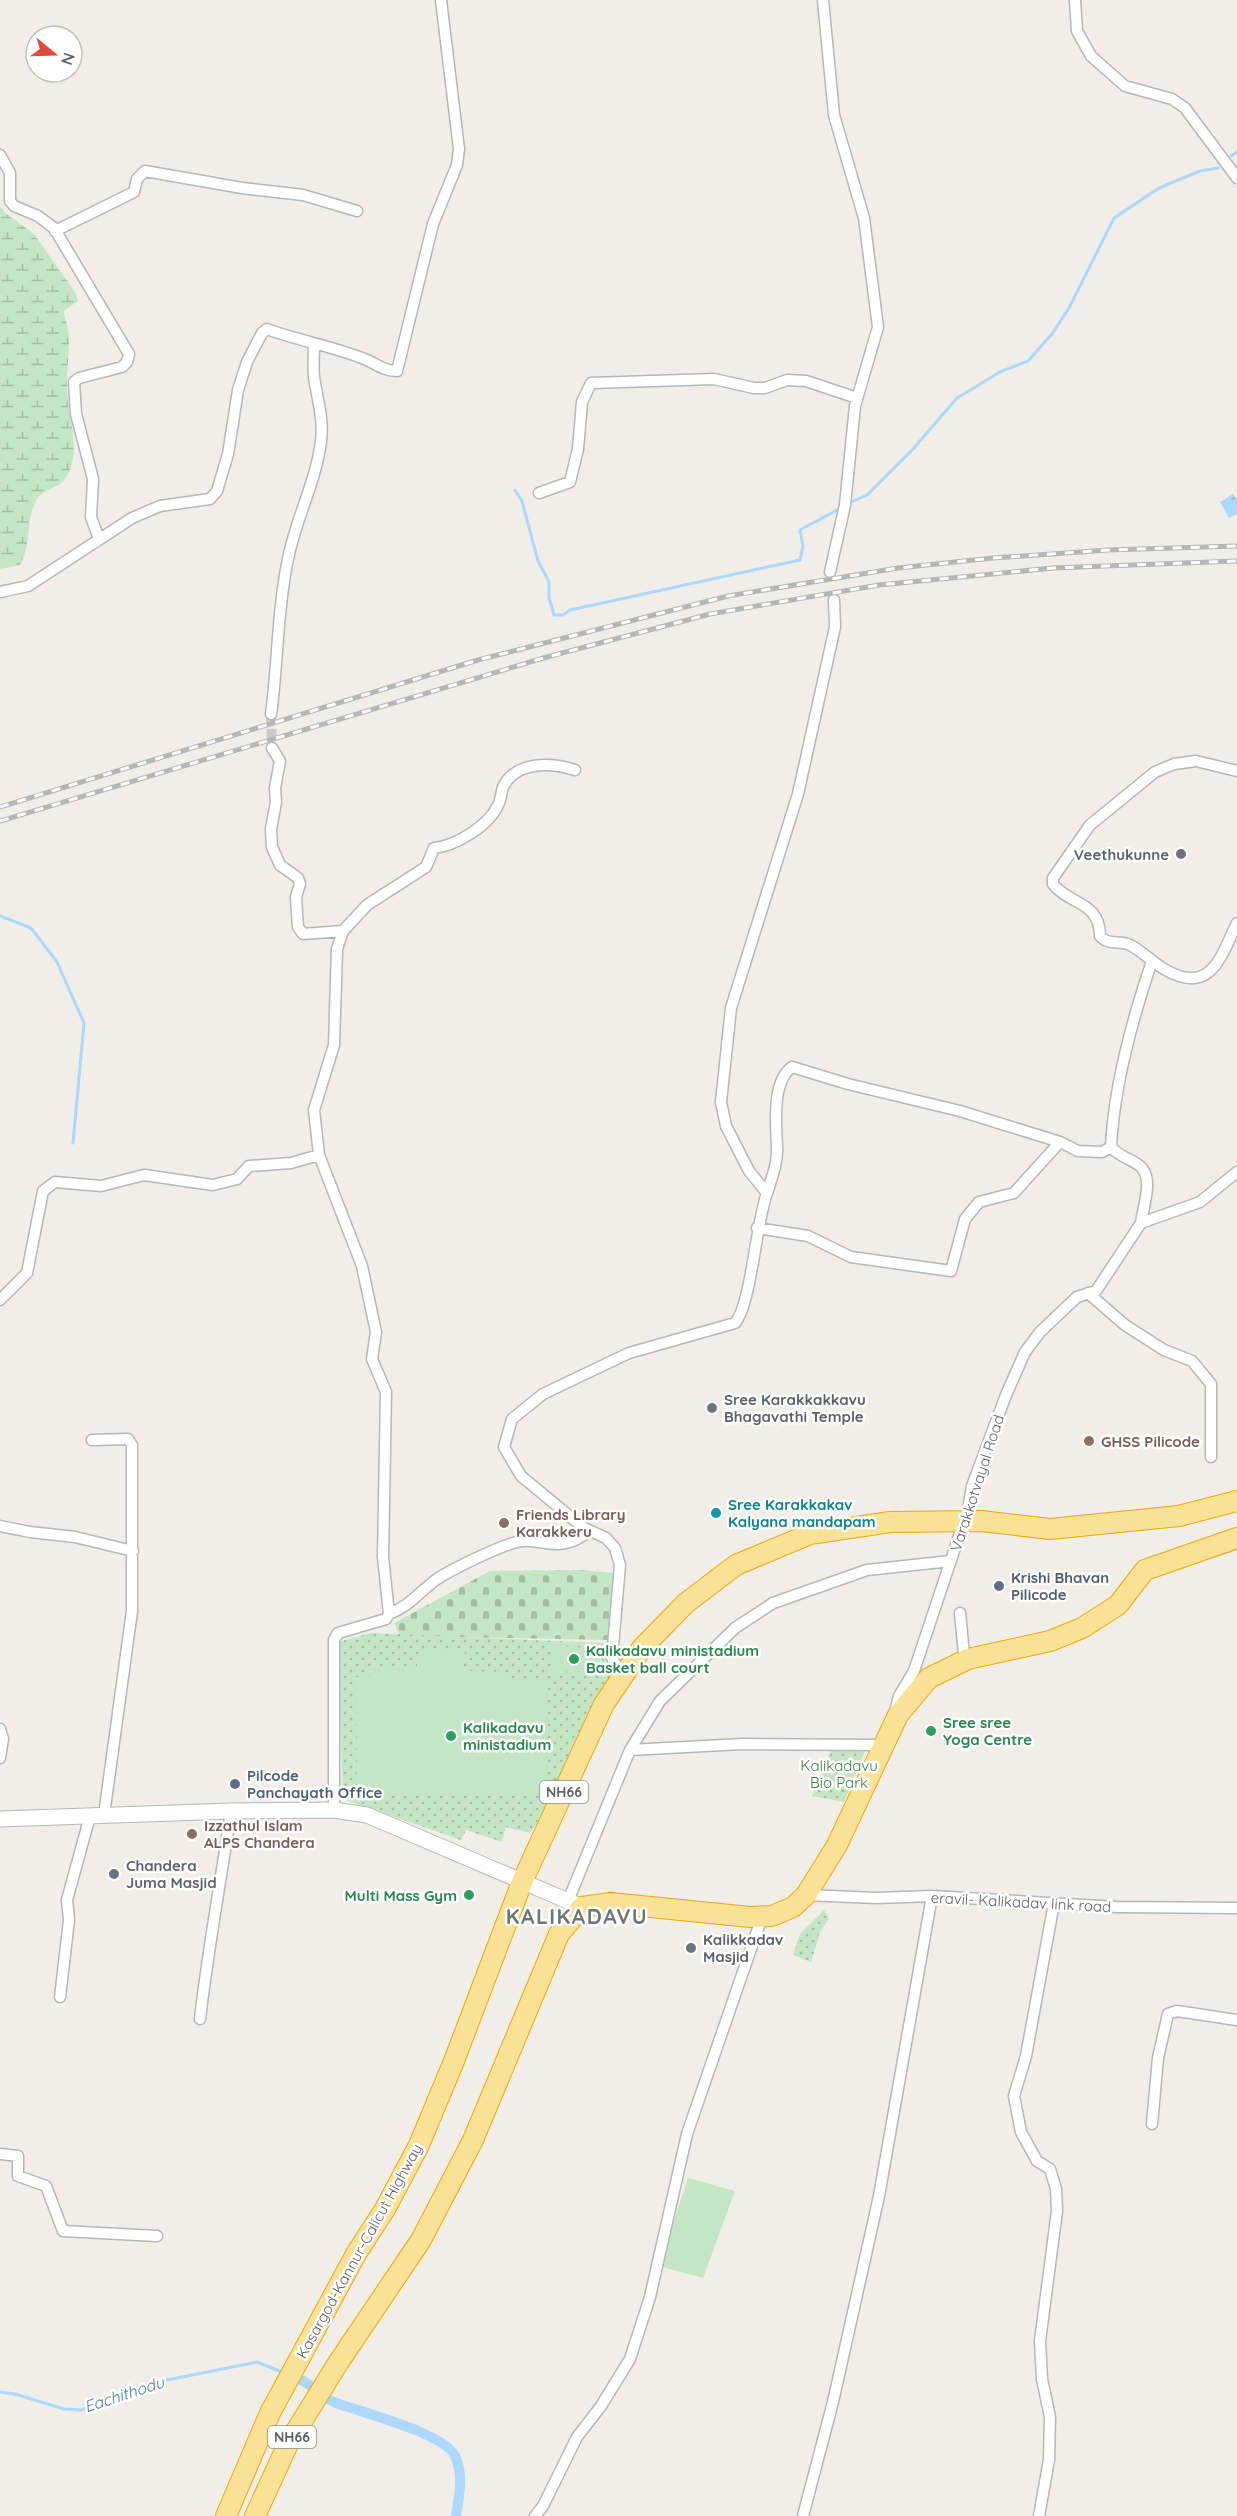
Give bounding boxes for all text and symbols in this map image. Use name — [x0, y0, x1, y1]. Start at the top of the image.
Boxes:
north arrow — [24, 24, 84, 84]
text: N — [57, 50, 80, 68]
place label: Veethukunne — [1074, 845, 1169, 864]
marker: Veethukunne — [1174, 847, 1188, 861]
place label: Sree Karakkakkavu Bhagavathi Temple — [724, 1390, 866, 1426]
marker: Sree Karakkakkavu Bhagavathi Temple — [705, 1401, 719, 1415]
street label: Varakkotvayal Road — [946, 1412, 1008, 1554]
place label: GHSS Pilicode — [1101, 1432, 1200, 1451]
marker: GHSS Pilicode — [1082, 1434, 1096, 1448]
place label: Sree Karakkakav Kalyana mandapam — [728, 1495, 876, 1531]
place label: Friends Library Karakkeru — [516, 1505, 625, 1541]
marker: Sree Karakkakav Kalyana mandapam — [709, 1506, 723, 1520]
marker: Friends Library Karakkeru — [497, 1516, 511, 1530]
place label: Krishi Bhavan Pilicode — [1011, 1568, 1109, 1604]
marker: Krishi Bhavan Pilicode — [992, 1579, 1006, 1593]
place label: Kalikadavu ministadium Basket ball court — [586, 1641, 759, 1677]
marker: Kalikadavu ministadium Basket ball court — [567, 1652, 581, 1666]
place label: Sree sree Yoga Centre — [943, 1713, 1032, 1749]
place label: Kalikadavu ministadium — [463, 1718, 551, 1754]
marker: Sree sree Yoga Centre — [924, 1724, 938, 1738]
marker: Kalikadavu ministadium — [444, 1729, 458, 1743]
park label: Kalikadavu Bio Park — [800, 1756, 878, 1792]
place label: Pilcode Panchayath Office — [247, 1766, 383, 1802]
marker: Pilcode Panchayath Office — [228, 1777, 242, 1791]
road number: NH66 — [540, 1781, 588, 1803]
place label: Izzathul Islam ALPS Chandera — [204, 1816, 315, 1852]
marker: Izzathul Islam ALPS Chandera — [185, 1827, 199, 1841]
place label: Chandera Juma Masjid — [126, 1856, 217, 1892]
marker: Chandera Juma Masjid — [107, 1867, 121, 1881]
place label: Multi Mass Gym — [345, 1886, 457, 1905]
marker: Multi Mass Gym — [462, 1888, 476, 1902]
street label: eravil- Kalikadav link road — [930, 1888, 1112, 1916]
district label: KALIKADAVU — [506, 1903, 648, 1929]
place label: Kalikkadav Masjid — [703, 1930, 783, 1966]
marker: Kalikkadav Masjid — [684, 1941, 698, 1955]
street label: Kasargod-Kannur-Calicut Highway — [292, 2140, 426, 2362]
water label: Eachithodu — [82, 2371, 167, 2416]
road number: NH66 — [268, 2426, 316, 2448]

